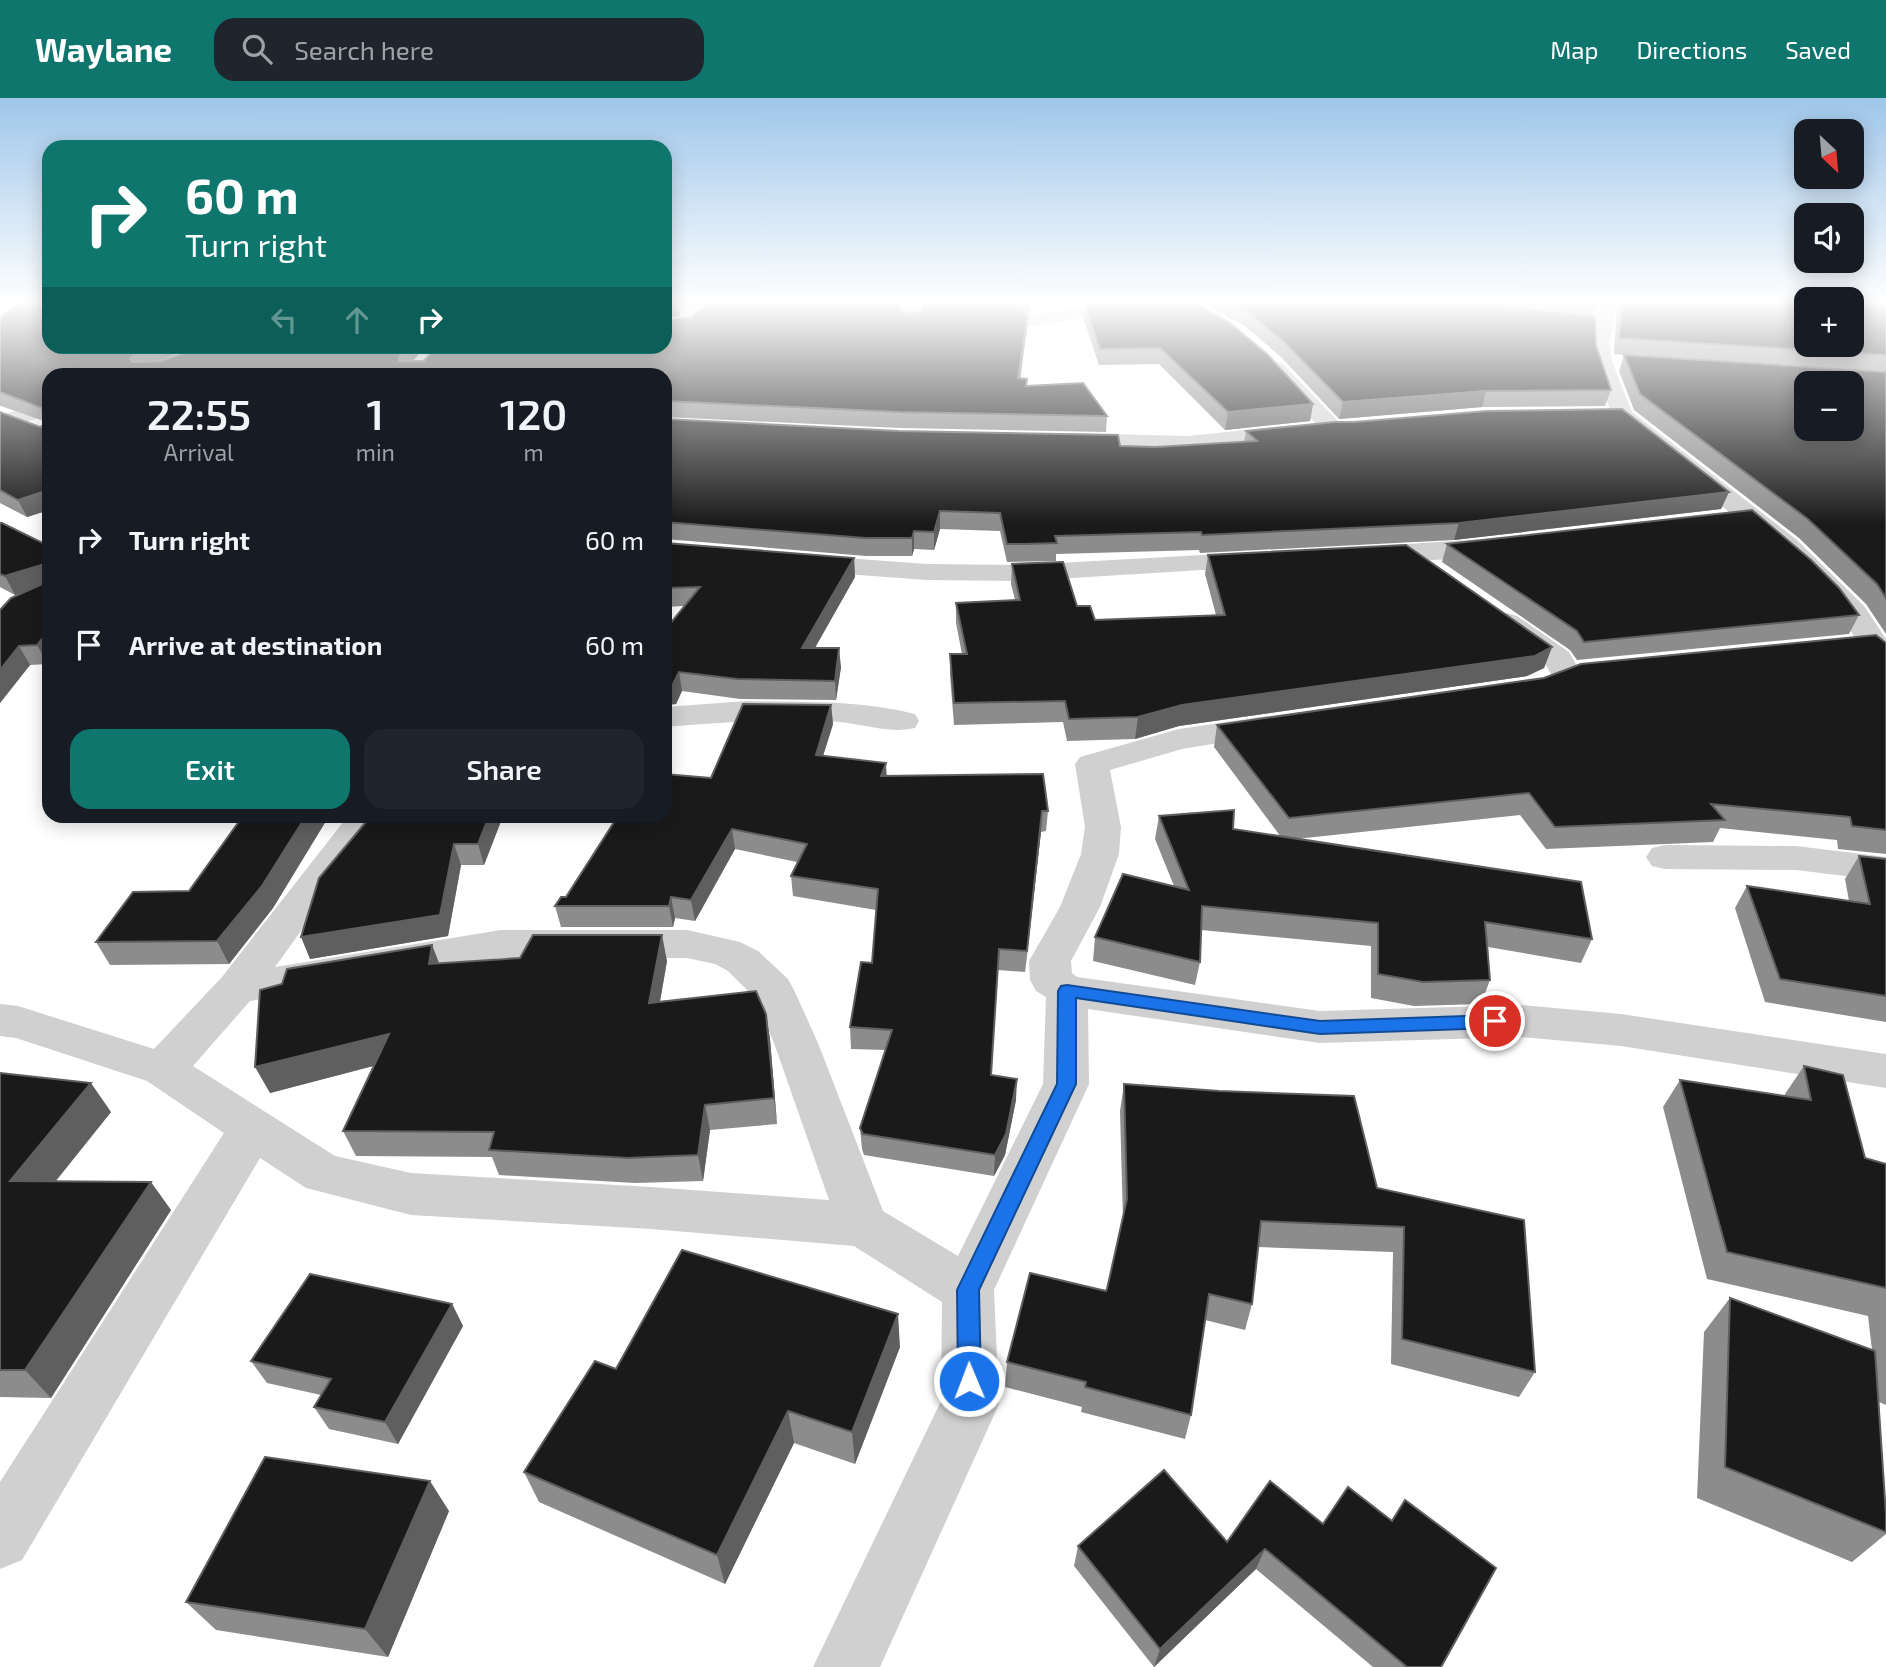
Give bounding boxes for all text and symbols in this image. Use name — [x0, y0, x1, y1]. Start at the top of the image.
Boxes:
search box — [214, 18, 704, 81]
text: Waylane — [35, 29, 172, 69]
icon: search — [238, 30, 276, 68]
text: Search here — [294, 34, 434, 65]
text: Map — [1550, 35, 1598, 64]
text: Directions — [1636, 35, 1747, 64]
text: Saved — [1785, 35, 1851, 64]
north arrow — [1794, 119, 1864, 189]
map controls — [1794, 119, 1864, 441]
text: 60 m — [185, 165, 299, 224]
icon: right — [70, 168, 161, 259]
button: sound — [1794, 203, 1864, 273]
text: Turn right — [185, 225, 327, 263]
button: + — [1794, 287, 1864, 357]
icon: left — [265, 301, 303, 339]
icon: ahead — [338, 301, 376, 339]
icon: right — [411, 301, 449, 339]
button: − — [1794, 371, 1864, 441]
text: 22:55 — [147, 388, 251, 438]
text: 1 — [367, 388, 384, 438]
text: 120 — [500, 388, 567, 438]
text: Arrival — [164, 438, 234, 466]
text: min — [356, 438, 395, 466]
text: m — [523, 438, 544, 466]
icon: right — [70, 521, 108, 559]
text: Turn right — [129, 524, 250, 555]
text: 60 m — [585, 524, 644, 555]
icon: arrive — [70, 626, 108, 664]
text: Arrive at destination — [129, 629, 382, 660]
text: 60 m — [585, 629, 644, 660]
button: Exit — [70, 729, 350, 809]
button: Share — [364, 729, 644, 809]
pin — [1465, 991, 1525, 1051]
icon: arrive — [1476, 1002, 1514, 1040]
position arrow — [932, 1344, 1006, 1418]

